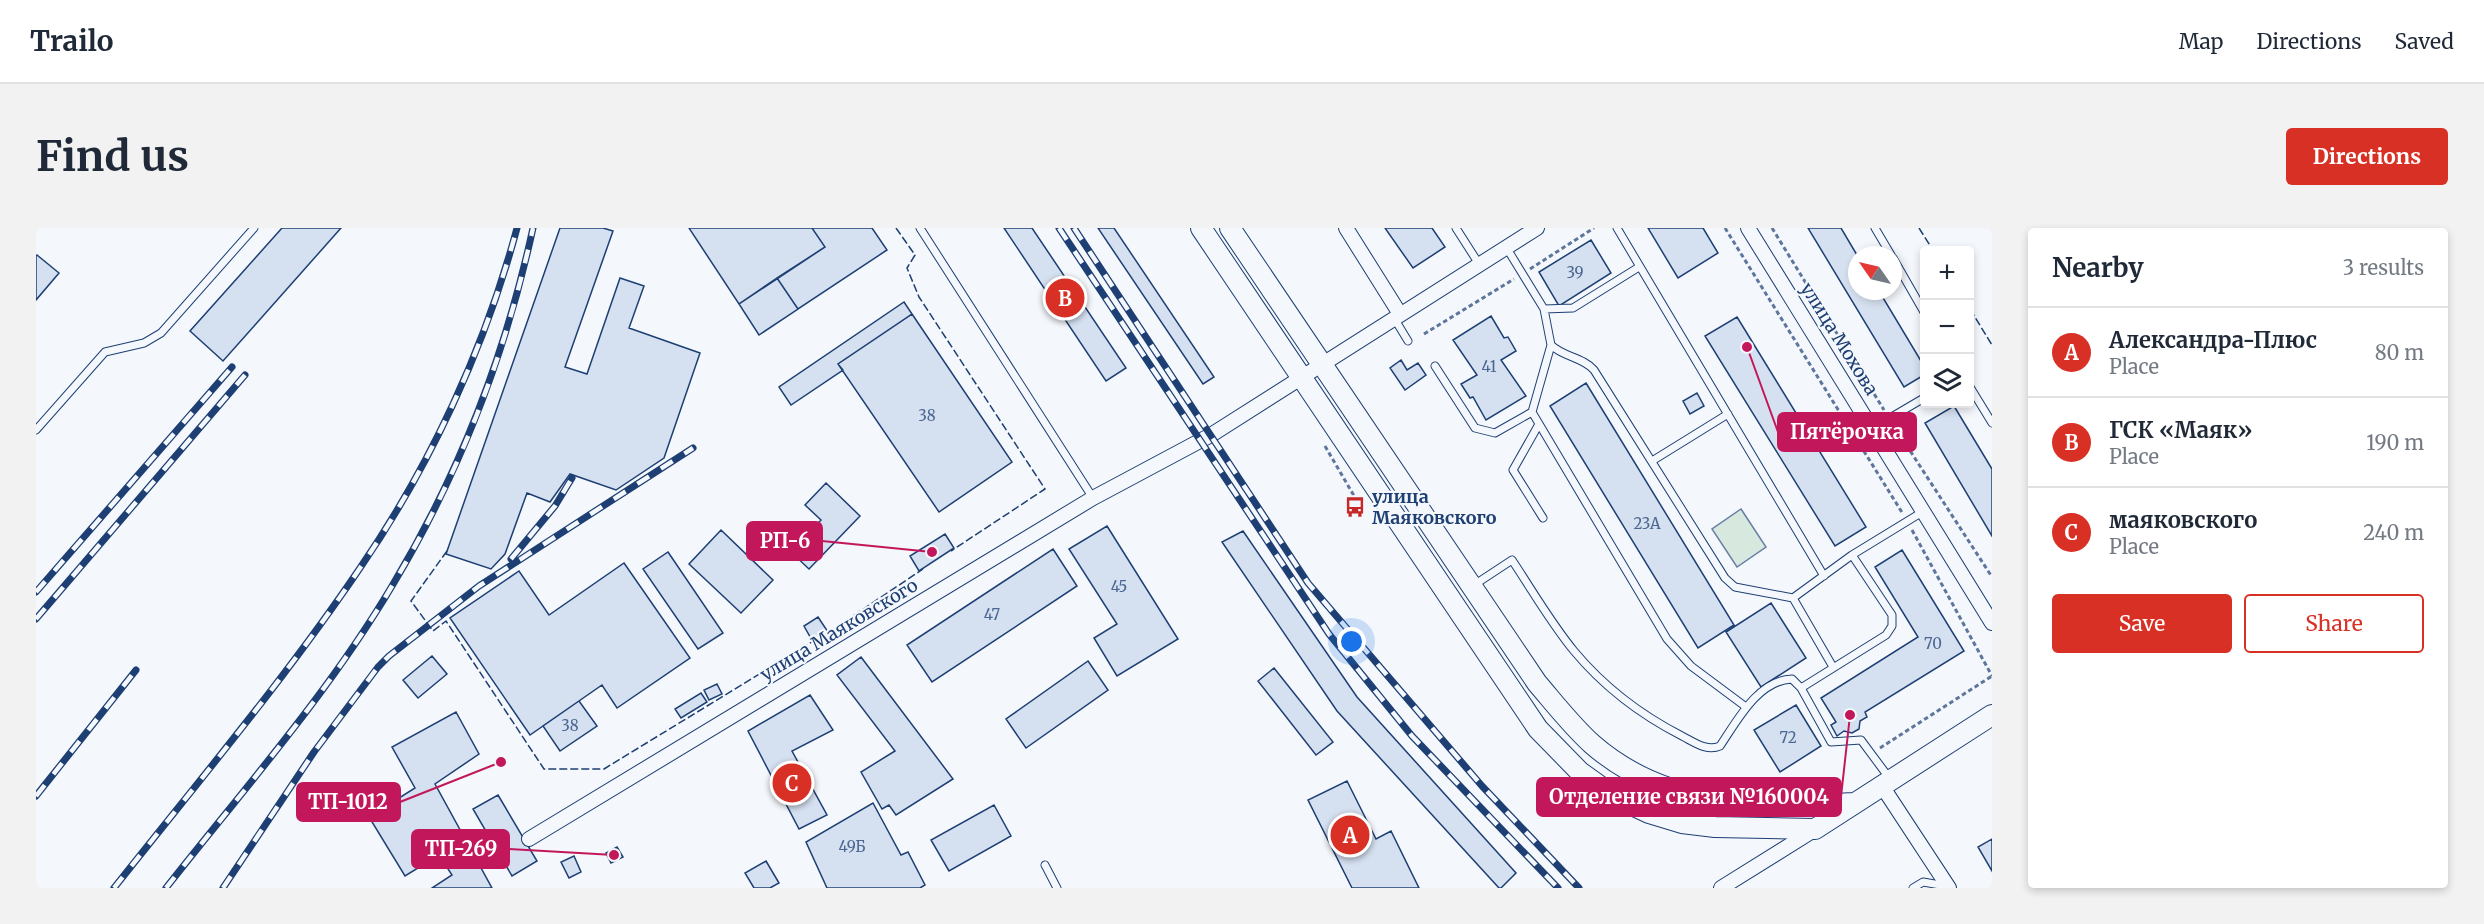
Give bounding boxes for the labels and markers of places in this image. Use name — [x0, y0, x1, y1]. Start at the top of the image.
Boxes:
pin: B — [1046, 276, 1084, 320]
callout: Пятёрочка — [1778, 413, 1916, 451]
place label: улица Маяковского — [1372, 485, 1497, 529]
bus stop icon: улица Маяковского — [1343, 495, 1367, 519]
callout: РП-6 — [747, 522, 822, 560]
pin: C — [772, 760, 812, 806]
callout: Отделение связи №160004 — [1537, 778, 1841, 816]
callout: ТП-1012 — [297, 783, 400, 821]
pin: A — [1330, 812, 1370, 858]
callout: ТП-269 — [412, 830, 509, 868]

